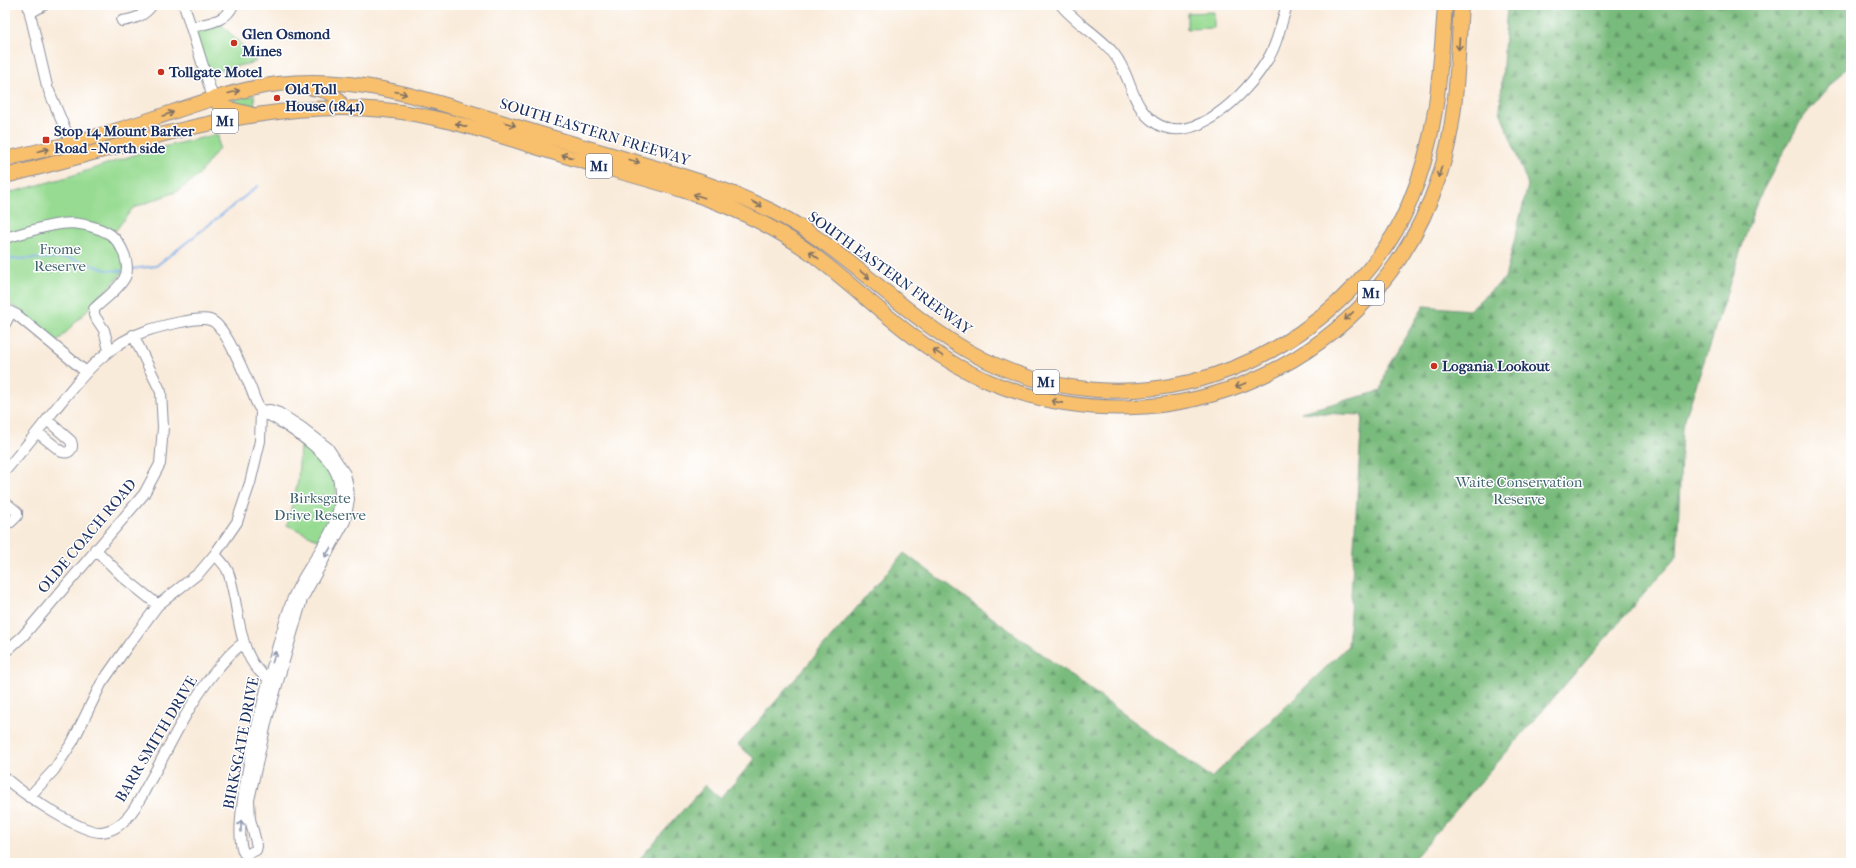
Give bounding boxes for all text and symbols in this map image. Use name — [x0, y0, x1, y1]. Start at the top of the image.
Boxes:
place label: Glen Osmond Mines — [241, 25, 331, 60]
one-way arrow — [1455, 37, 1462, 50]
marker: Glen Osmond Mines — [229, 38, 239, 48]
place label: Tollgate Motel — [168, 63, 263, 81]
marker: Tollgate Motel — [156, 67, 166, 77]
place label: Old Toll House (1841) — [285, 80, 364, 115]
one-way arrow — [228, 88, 241, 96]
one-way arrow — [395, 89, 408, 97]
marker: Old Toll House (1841) — [272, 93, 282, 103]
street label: SOUTH EASTERN FREEWAY — [498, 94, 693, 170]
road number: M1 — [212, 109, 238, 133]
one-way arrow — [161, 110, 174, 117]
one-way arrow — [455, 121, 468, 128]
one-way arrow — [503, 121, 516, 128]
place label: Stop 14 Mount Barker Road - North side — [54, 122, 195, 157]
marker: Stop 14 Mount Barker Road - North side — [41, 135, 51, 145]
one-way arrow — [36, 146, 49, 153]
one-way arrow — [561, 152, 574, 159]
road number: M1 — [586, 154, 612, 178]
one-way arrow — [628, 158, 641, 165]
one-way arrow — [1436, 165, 1443, 178]
one-way arrow — [692, 192, 705, 199]
one-way arrow — [751, 200, 763, 208]
street label: SOUTH EASTERN FREEWAY — [805, 208, 976, 339]
park label: Frome Reserve — [34, 240, 87, 275]
one-way arrow — [808, 251, 819, 260]
one-way arrow — [860, 271, 871, 279]
road number: M1 — [1358, 281, 1384, 305]
one-way arrow — [1344, 311, 1354, 321]
one-way arrow — [933, 349, 944, 357]
place label: Logania Lookout — [1442, 357, 1551, 375]
marker: Logania Lookout — [1429, 361, 1439, 371]
road number: M1 — [1033, 370, 1059, 394]
one-way arrow — [1235, 382, 1247, 390]
one-way arrow — [1051, 397, 1064, 405]
park label: Waite Conservation Reserve — [1455, 473, 1583, 508]
street label: OLDE COACH ROAD — [34, 475, 140, 597]
park label: Birksgate Drive Reserve — [274, 489, 367, 524]
one-way arrow — [324, 546, 332, 558]
one-way arrow — [271, 651, 278, 664]
street label: BARR SMITH DRIVE — [111, 673, 201, 805]
street label: BIRKSGATE DRIVE — [219, 675, 263, 811]
one-way arrow — [237, 820, 245, 833]

